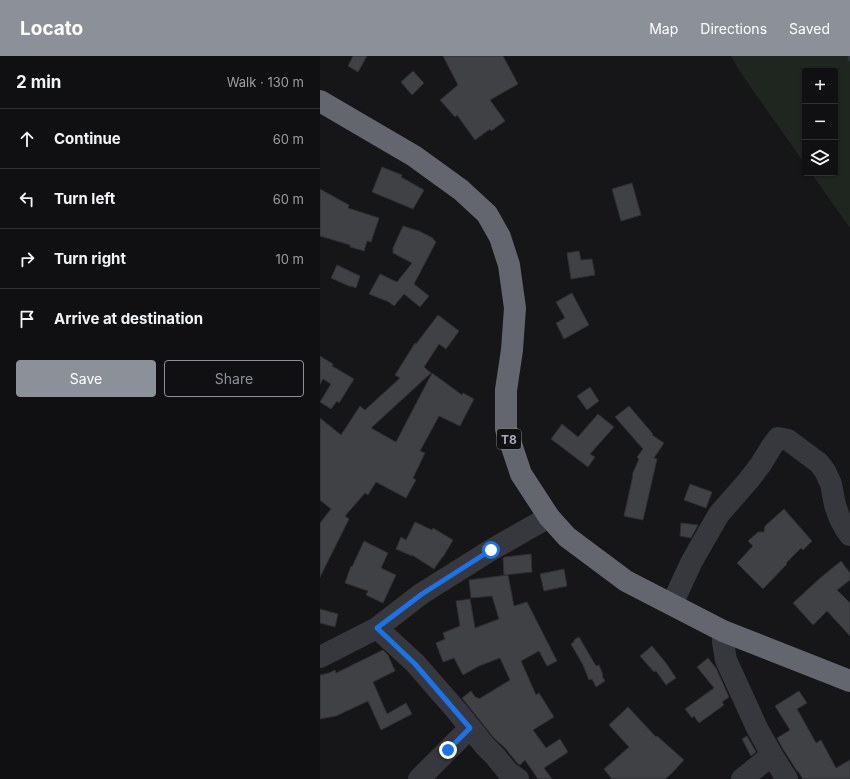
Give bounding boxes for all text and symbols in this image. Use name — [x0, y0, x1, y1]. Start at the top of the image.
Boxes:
text: Locato — [20, 17, 83, 40]
text: Map — [649, 20, 678, 37]
text: Directions — [700, 20, 767, 37]
text: Saved — [789, 20, 830, 37]
map controls — [802, 68, 838, 176]
button: + — [802, 68, 838, 104]
text: 2 min — [16, 72, 61, 92]
text: Walk · 130 m — [227, 74, 304, 90]
button: − — [802, 104, 838, 140]
icon: ahead — [16, 128, 38, 150]
text: Continue — [54, 129, 121, 148]
text: 60 m — [273, 131, 304, 147]
button: layers — [802, 140, 838, 176]
icon: left — [16, 188, 38, 210]
text: Turn left — [54, 189, 115, 208]
text: 60 m — [273, 191, 304, 207]
icon: right — [16, 248, 38, 270]
text: Turn right — [54, 249, 126, 268]
text: 10 m — [275, 251, 304, 267]
icon: arrive — [16, 308, 38, 330]
text: Arrive at destination — [54, 309, 203, 328]
button: Save — [16, 360, 156, 397]
button: Share — [164, 360, 304, 397]
road number: T8 — [497, 429, 521, 449]
route start — [482, 541, 500, 559]
route end — [439, 741, 457, 759]

